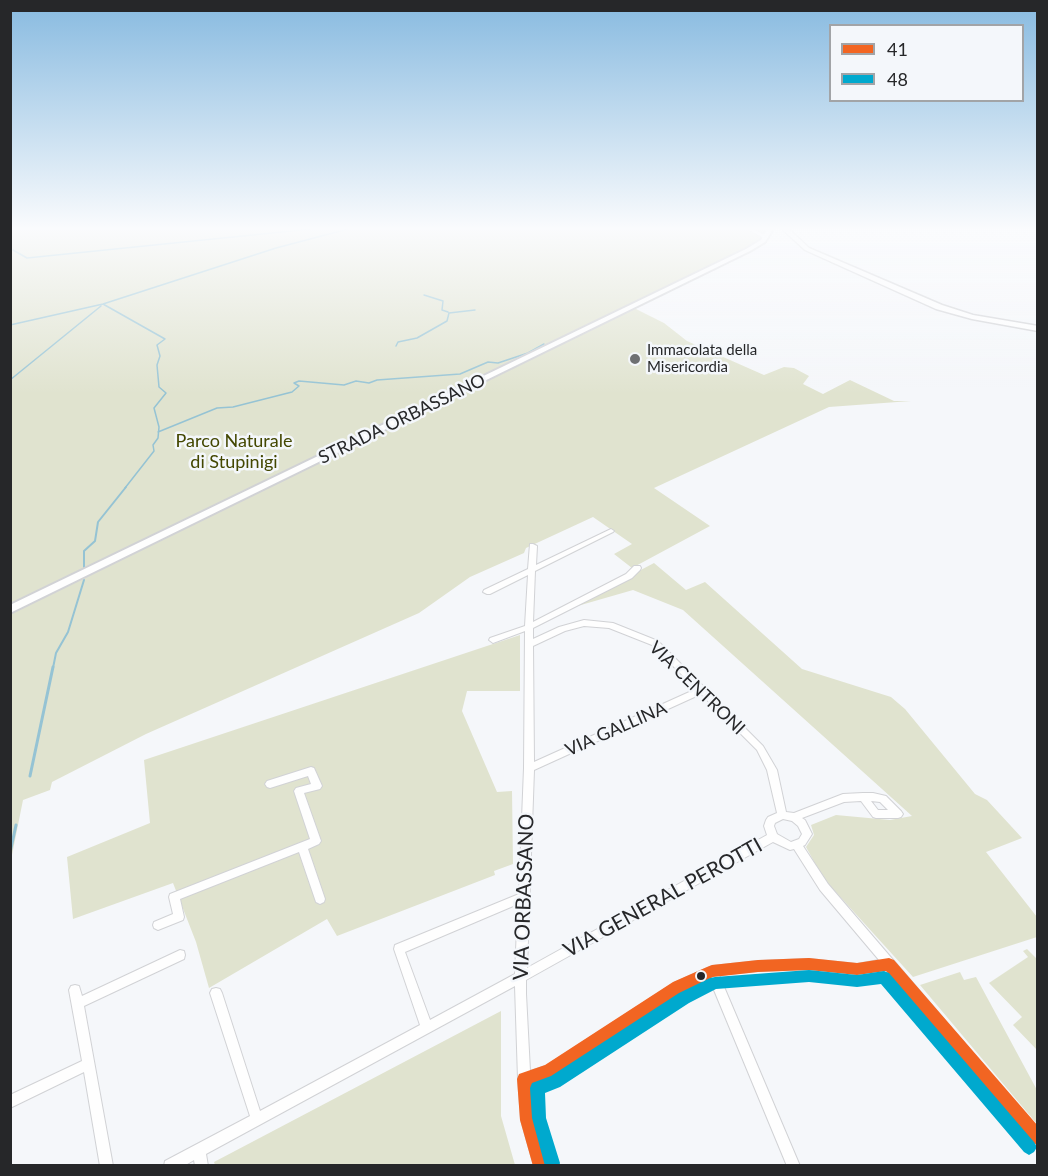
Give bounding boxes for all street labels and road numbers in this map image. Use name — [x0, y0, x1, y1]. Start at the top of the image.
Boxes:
street label: STRADA ORBASSANO — [315, 369, 489, 469]
street label: VIA CENTRONI — [644, 637, 750, 739]
street label: VIA GALLINA — [562, 697, 670, 761]
street label: VIA ORBASSANO — [508, 813, 540, 981]
street label: VIA GENERAL PEROTTI — [559, 833, 767, 963]

